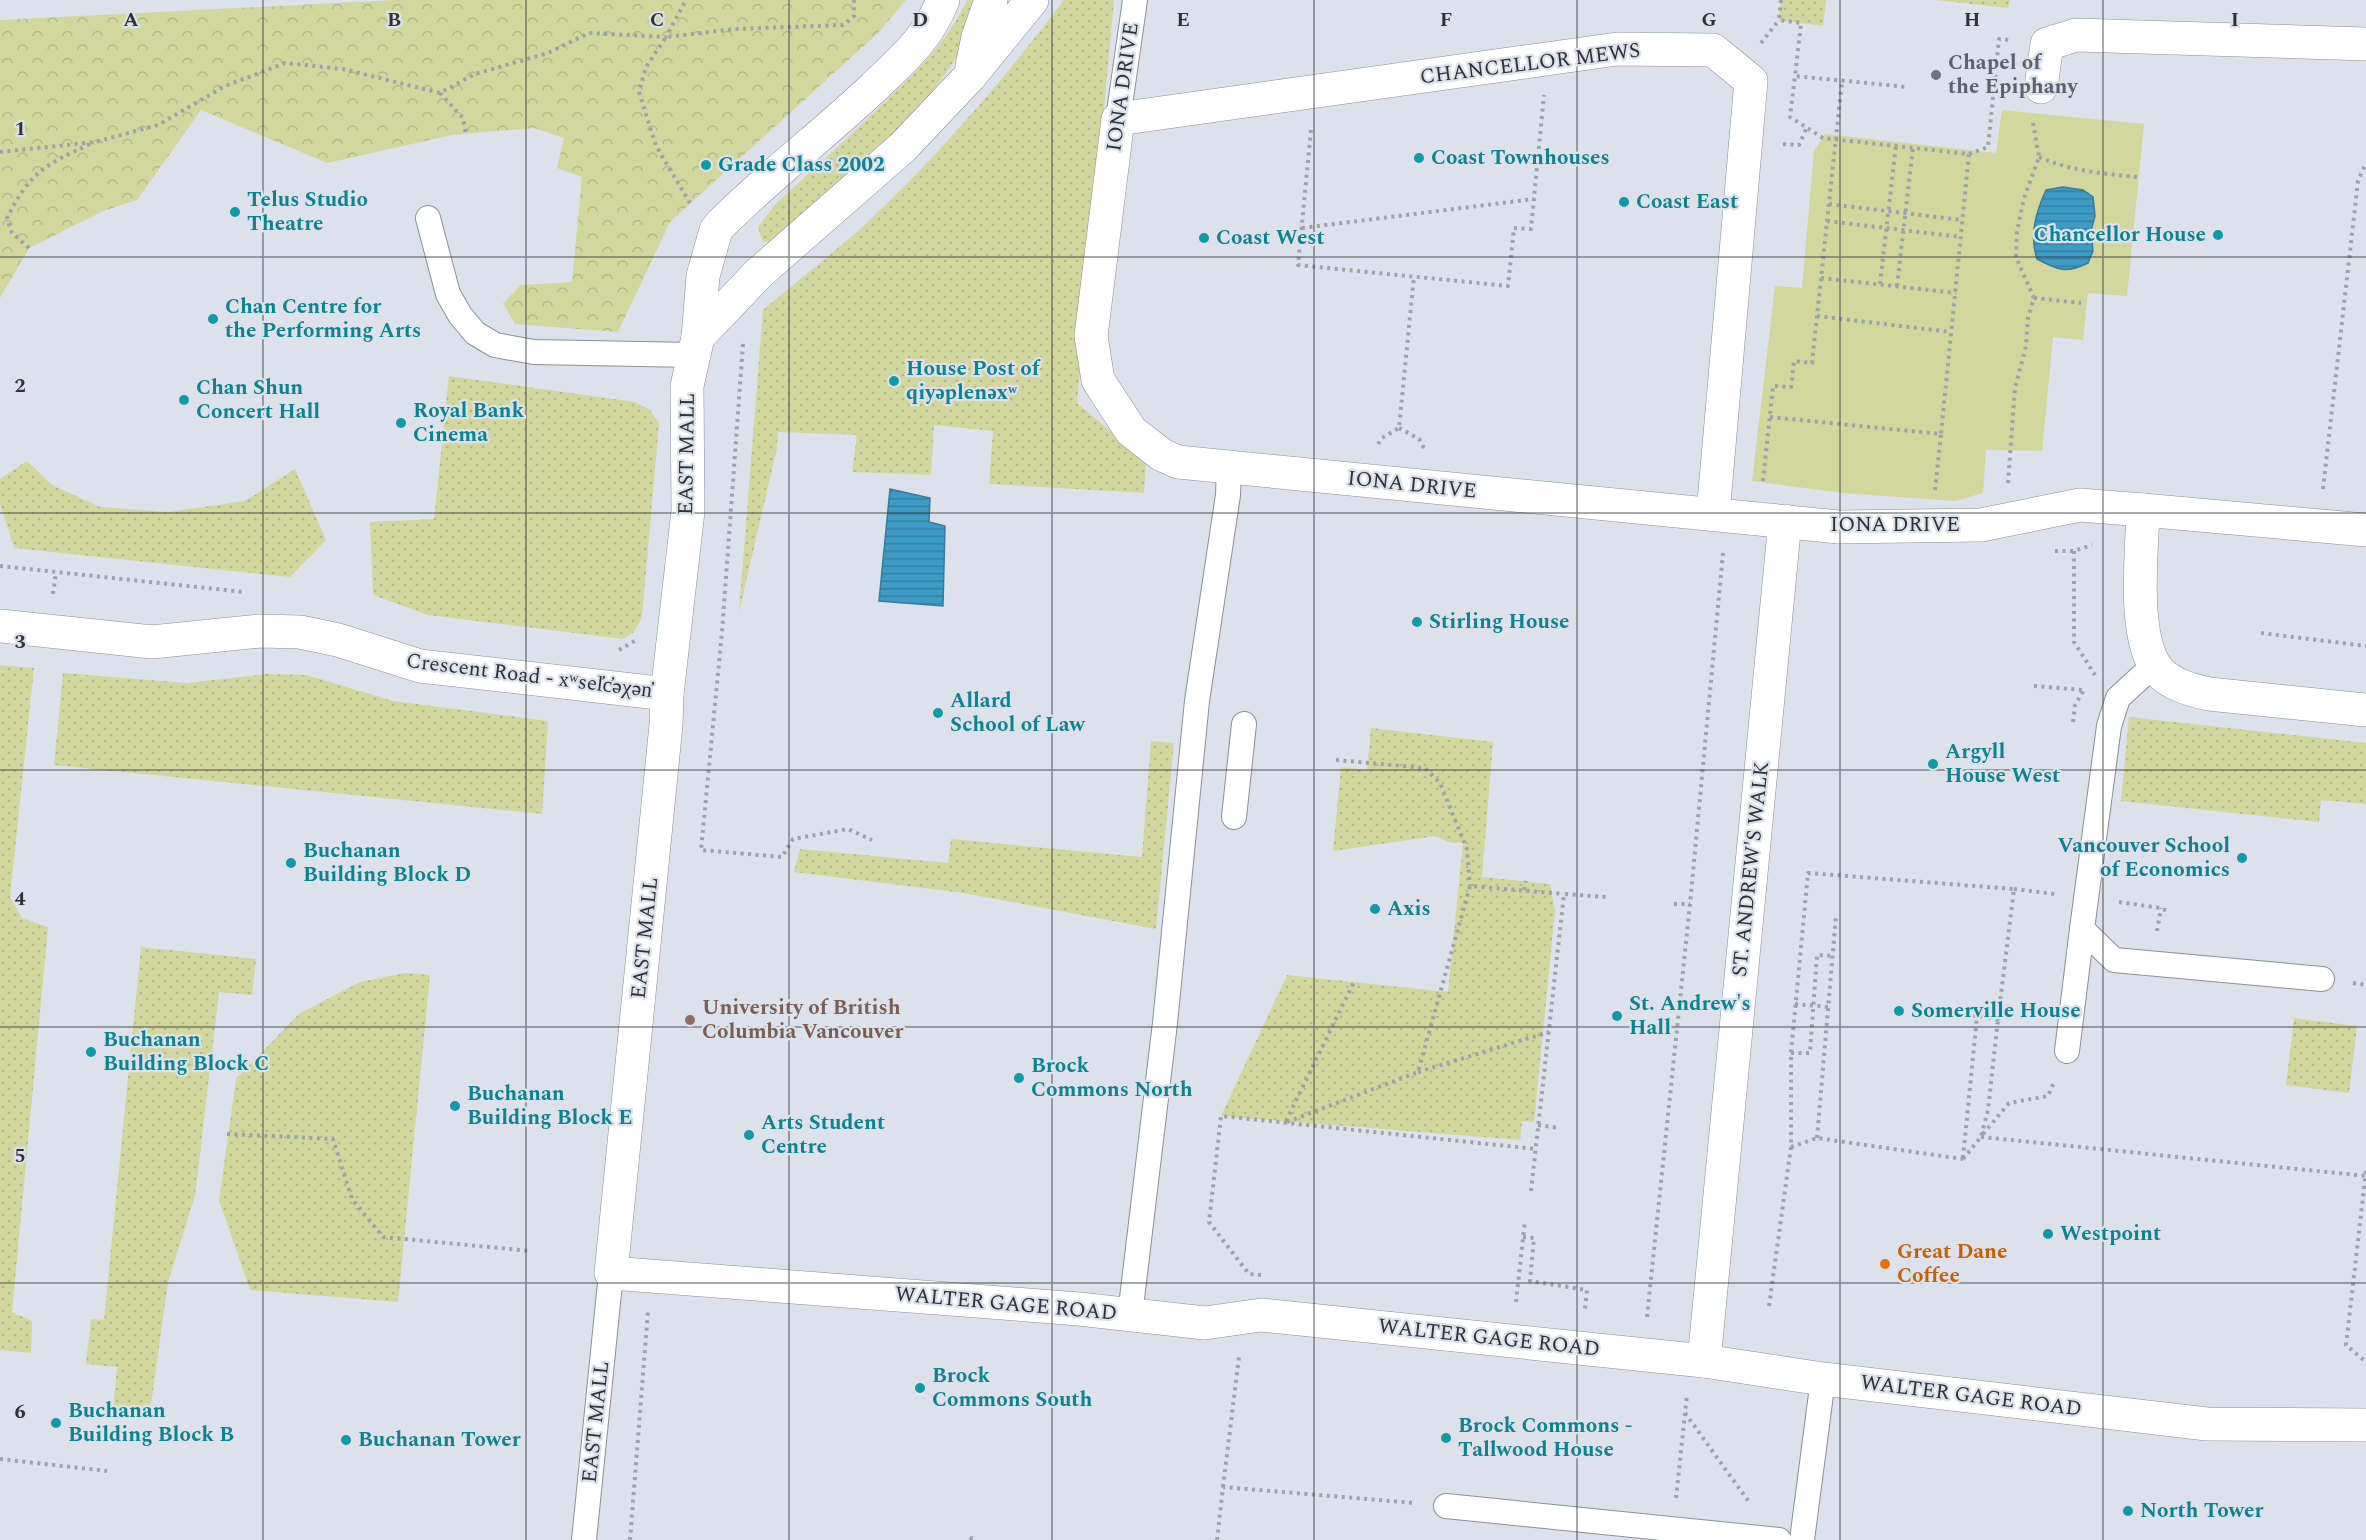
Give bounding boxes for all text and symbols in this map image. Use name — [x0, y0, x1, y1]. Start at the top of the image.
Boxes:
text: A — [123, 5, 139, 35]
text: B — [387, 5, 401, 35]
text: C — [650, 5, 664, 35]
text: D — [912, 5, 928, 35]
text: E — [1176, 5, 1190, 35]
text: F — [1440, 5, 1452, 35]
text: G — [1701, 5, 1717, 35]
text: H — [1964, 5, 1980, 35]
text: I — [2231, 5, 2239, 35]
street label: IONA DRIVE — [1098, 20, 1148, 154]
street label: CHANCELLOR MEWS — [1418, 35, 1642, 93]
place label: Chapel of the Epiphany — [1948, 47, 2078, 103]
marker: Chapel of the Epiphany — [1929, 68, 1943, 82]
text: 1 — [14, 114, 26, 144]
place label: Coast Townhouses — [1431, 142, 1610, 174]
place label: Grade Class 2002 — [718, 149, 885, 181]
marker: Coast Townhouses — [1412, 151, 1426, 165]
marker: Grade Class 2002 — [699, 158, 713, 172]
place label: Telus Studio Theatre — [247, 184, 368, 240]
place label: Coast East — [1636, 186, 1738, 218]
marker: Coast East — [1617, 195, 1631, 209]
marker: Telus Studio Theatre — [228, 205, 242, 219]
place label: Chancellor House — [2034, 219, 2206, 251]
place label: Coast West — [1216, 222, 1325, 254]
marker: Chancellor House — [2211, 228, 2225, 242]
marker: Coast West — [1197, 231, 1211, 245]
place label: Chan Centre for the Performing Arts — [225, 291, 421, 347]
marker: Chan Centre for the Performing Arts — [206, 312, 220, 326]
place label: House Post of qiyǝplenǝxʷ — [906, 353, 1041, 409]
text: 2 — [14, 371, 26, 401]
place label: Chan Shun Concert Hall — [196, 372, 320, 428]
marker: House Post of qiyǝplenǝxʷ — [887, 374, 901, 388]
marker: Chan Shun Concert Hall — [177, 393, 191, 407]
street label: EAST MALL — [670, 393, 704, 515]
place label: Royal Bank Cinema — [413, 395, 524, 451]
marker: Royal Bank Cinema — [394, 416, 408, 430]
street label: IONA DRIVE — [1346, 462, 1478, 508]
street label: IONA DRIVE — [1830, 509, 1960, 541]
place label: Stirling House — [1429, 606, 1570, 638]
marker: Stirling House — [1410, 615, 1424, 629]
text: 3 — [14, 627, 26, 657]
street label: Crescent Road - xʷsel̓c̓əχən̓ — [404, 645, 656, 707]
place label: Allard School of Law — [950, 685, 1087, 741]
marker: Allard School of Law — [931, 706, 945, 720]
place label: Argyll House West — [1945, 736, 2060, 792]
marker: Argyll House West — [1926, 757, 1940, 771]
street label: ST. ANDREW'S WALK — [1724, 760, 1778, 978]
place label: Vancouver School of Economics — [2058, 830, 2230, 886]
place label: Buchanan Building Block D — [303, 835, 471, 891]
marker: Vancouver School of Economics — [2235, 851, 2249, 865]
marker: Buchanan Building Block D — [284, 856, 298, 870]
street label: EAST MALL — [623, 876, 667, 1000]
text: 4 — [14, 884, 26, 914]
place label: Axis — [1387, 893, 1431, 925]
marker: Axis — [1368, 902, 1382, 916]
place label: St. Andrew's Hall — [1629, 988, 1751, 1044]
place label: University of British Columbia Vancouver — [702, 992, 904, 1048]
place label: Somerville House — [1911, 995, 2081, 1027]
marker: Somerville House — [1892, 1004, 1906, 1018]
marker: St. Andrew's Hall — [1610, 1009, 1624, 1023]
marker: University of British Columbia Vancouver — [683, 1013, 697, 1027]
place label: Buchanan Building Block C — [103, 1024, 269, 1080]
marker: Buchanan Building Block C — [84, 1045, 98, 1059]
place label: Brock Commons North — [1031, 1050, 1193, 1106]
marker: Brock Commons North — [1012, 1071, 1026, 1085]
place label: Buchanan Building Block E — [467, 1078, 632, 1134]
marker: Buchanan Building Block E — [448, 1099, 462, 1113]
place label: Arts Student Centre — [761, 1107, 885, 1163]
marker: Arts Student Centre — [742, 1128, 756, 1142]
text: 5 — [14, 1141, 26, 1171]
place label: Westpoint — [2060, 1218, 2161, 1250]
marker: Westpoint — [2041, 1227, 2055, 1241]
place label: Great Dane Coffee — [1897, 1236, 2007, 1292]
marker: Great Dane Coffee — [1878, 1257, 1892, 1271]
street label: WALTER GAGE ROAD — [894, 1278, 1118, 1330]
street label: WALTER GAGE ROAD — [1377, 1310, 1601, 1366]
street label: EAST MALL — [574, 1360, 618, 1484]
place label: Brock Commons South — [932, 1360, 1092, 1416]
street label: WALTER GAGE ROAD — [1858, 1367, 2084, 1425]
marker: Brock Commons South — [913, 1381, 927, 1395]
place label: Buchanan Building Block B — [68, 1395, 234, 1451]
text: 6 — [14, 1397, 26, 1427]
place label: Brock Commons - Tallwood House — [1458, 1410, 1632, 1466]
marker: Buchanan Building Block B — [49, 1416, 63, 1430]
place label: Buchanan Tower — [358, 1424, 521, 1456]
marker: Brock Commons - Tallwood House — [1439, 1431, 1453, 1445]
marker: Buchanan Tower — [339, 1433, 353, 1447]
place label: North Tower — [2140, 1495, 2263, 1527]
marker: North Tower — [2121, 1504, 2135, 1518]

